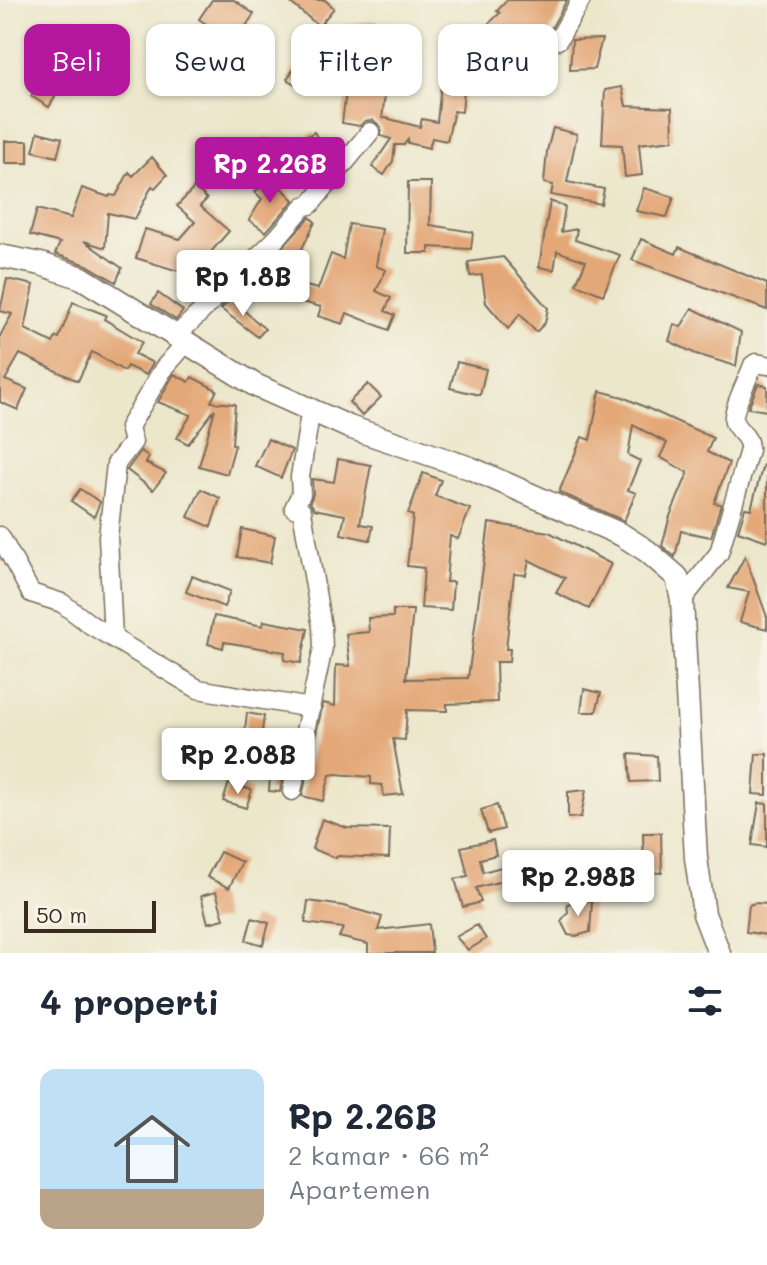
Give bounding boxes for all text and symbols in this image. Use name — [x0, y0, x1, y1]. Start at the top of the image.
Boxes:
chip: Beli — [24, 24, 130, 96]
chip: Sewa — [146, 24, 275, 96]
chip: Filter — [291, 24, 422, 96]
chip: Baru — [438, 24, 558, 96]
pin: Rp 2.26B — [187, 137, 353, 205]
text: Rp 2.26B — [213, 146, 327, 180]
pin: Rp 1.8B — [169, 250, 317, 318]
text: Rp 1.8B — [195, 259, 291, 293]
pin: Rp 2.08B — [155, 728, 321, 796]
text: Rp 2.08B — [180, 737, 296, 771]
pin: Rp 2.98B — [495, 850, 661, 918]
text: Rp 2.98B — [520, 859, 636, 893]
scale bar — [24, 897, 156, 933]
text: 50 m — [36, 900, 87, 929]
text: 4 properti — [40, 979, 220, 1024]
icon: filters — [683, 979, 727, 1023]
text: Rp 2.26B — [288, 1093, 437, 1138]
icon: home — [104, 1101, 200, 1197]
text: 2 kamar · 66 m² — [288, 1138, 489, 1172]
text: Apartemen — [288, 1172, 430, 1206]

